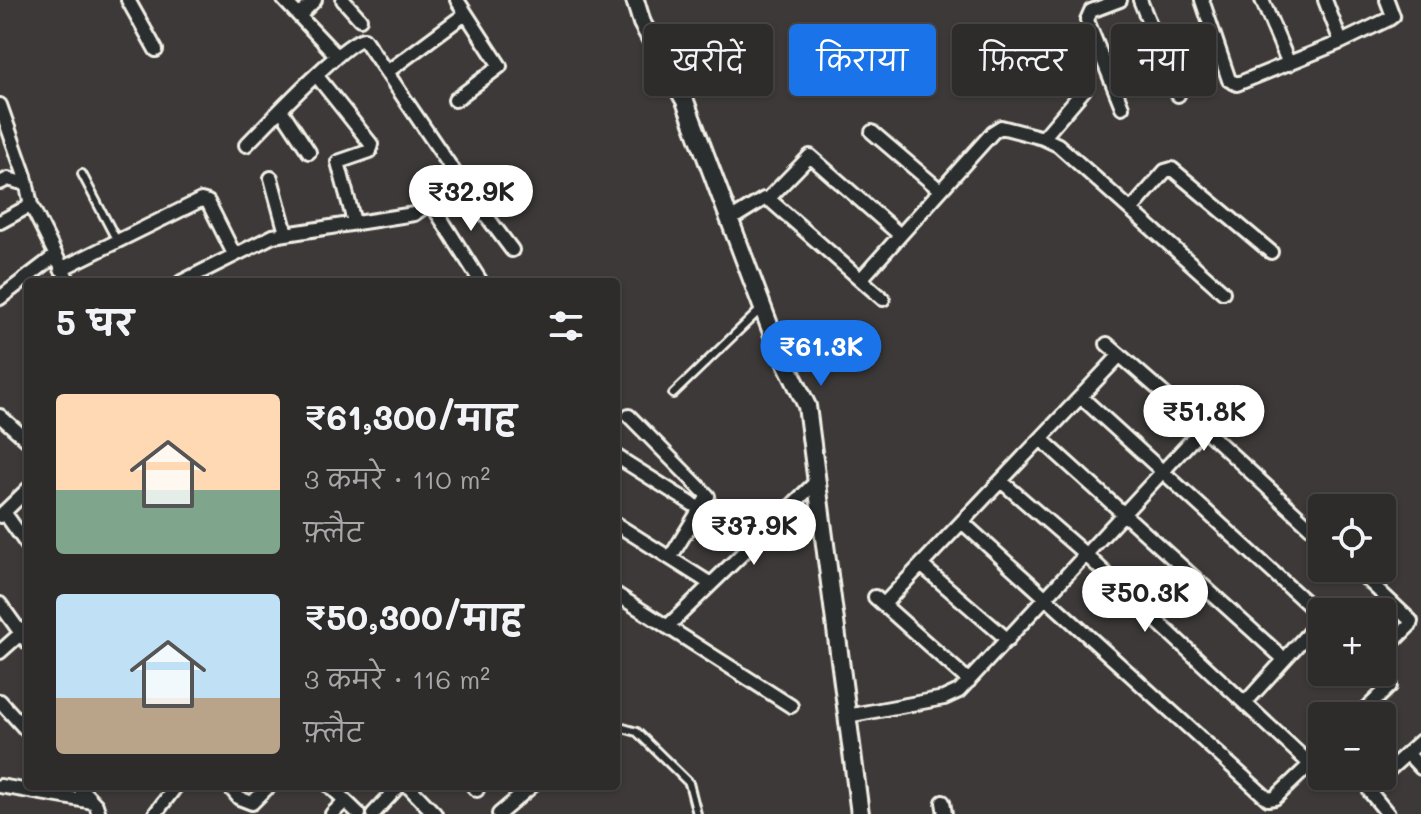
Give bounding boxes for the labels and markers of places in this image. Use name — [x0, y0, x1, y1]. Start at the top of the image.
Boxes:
pin: ₹32.9K — [406, 165, 536, 233]
pin: ₹61.3K — [756, 320, 886, 388]
pin: ₹51.8K — [1139, 385, 1269, 453]
pin: ₹37.9K — [689, 499, 819, 567]
pin: ₹50.3K — [1080, 566, 1210, 634]

